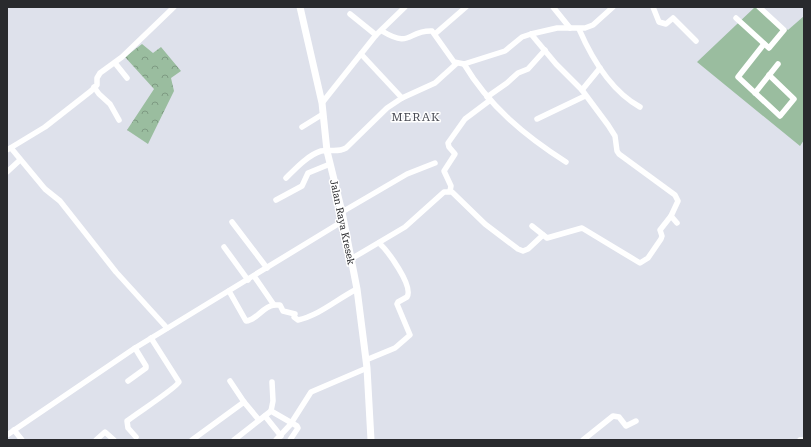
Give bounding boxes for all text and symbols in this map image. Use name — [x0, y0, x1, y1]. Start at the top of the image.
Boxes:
district label: MERAK — [391, 110, 441, 124]
street label: Jalan Raya Kresek — [328, 178, 357, 267]

